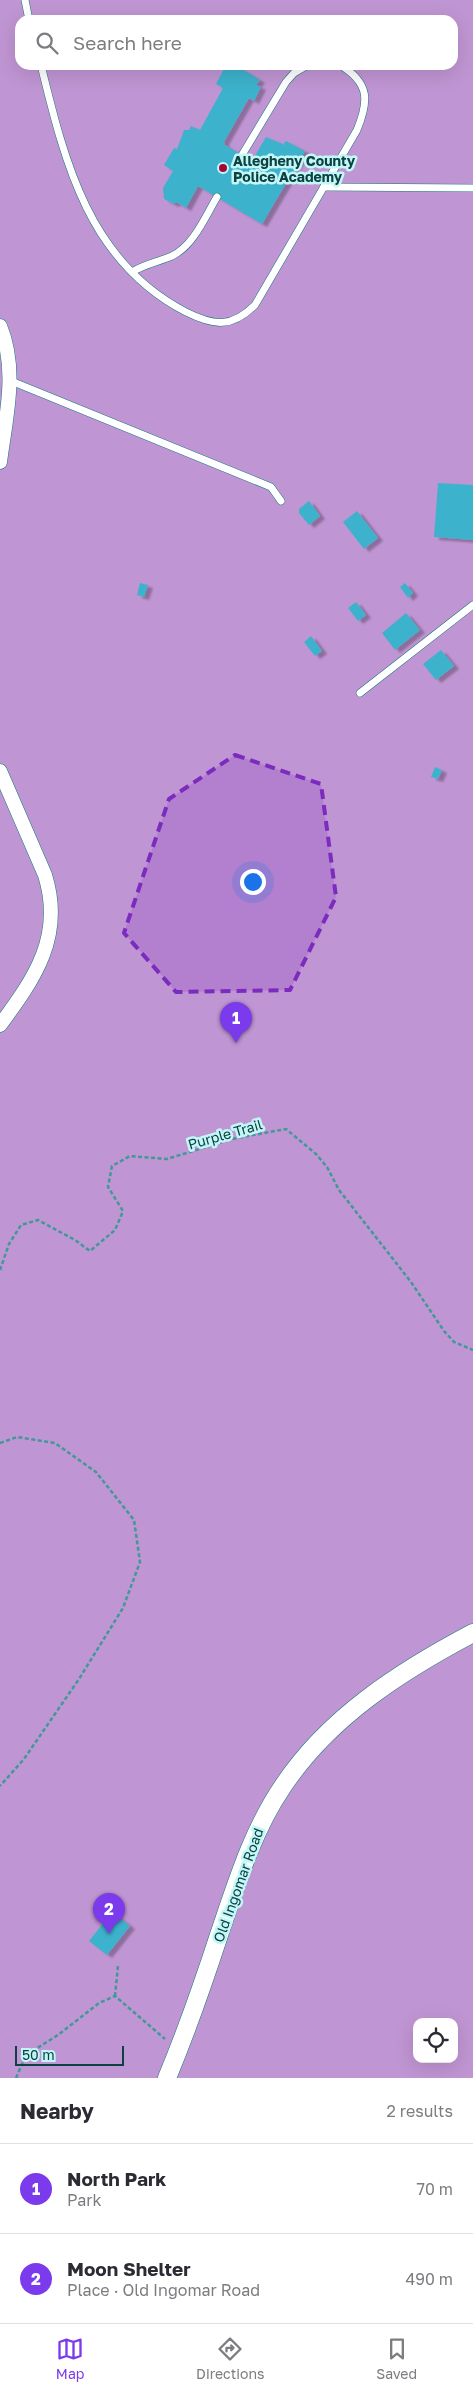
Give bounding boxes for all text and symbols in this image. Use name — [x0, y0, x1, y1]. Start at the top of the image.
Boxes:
search box — [15, 15, 458, 70]
icon: search — [33, 29, 61, 57]
text: Search here — [73, 31, 182, 54]
place label: Allegheny County Police Academy — [233, 152, 356, 185]
marker: Allegheny County Police Academy — [217, 162, 229, 174]
your location — [240, 869, 266, 895]
pin: 1 — [220, 1002, 252, 1043]
street label: Purple Trail — [186, 1115, 264, 1153]
street label: Old Ingomar Road — [209, 1826, 267, 1944]
pin: 2 — [93, 1893, 125, 1934]
map controls — [413, 2018, 458, 2063]
button: locate — [413, 2018, 458, 2063]
scale bar — [15, 2043, 124, 2066]
text: 50 m — [22, 2046, 55, 2063]
text: Nearby — [20, 2098, 94, 2124]
text: 2 results — [387, 2101, 453, 2121]
text: North Park — [67, 2167, 166, 2190]
text: 1 — [32, 2179, 40, 2199]
text: 70 m — [416, 2179, 453, 2199]
text: Park — [67, 2190, 102, 2210]
text: Moon Shelter — [67, 2257, 191, 2280]
text: 2 — [31, 2269, 41, 2289]
text: 490 m — [405, 2269, 453, 2289]
text: Place · Old Ingomar Road — [67, 2280, 260, 2300]
tab: Map — [56, 2335, 84, 2382]
tab: Directions — [196, 2335, 265, 2382]
tab: Saved — [376, 2335, 417, 2382]

